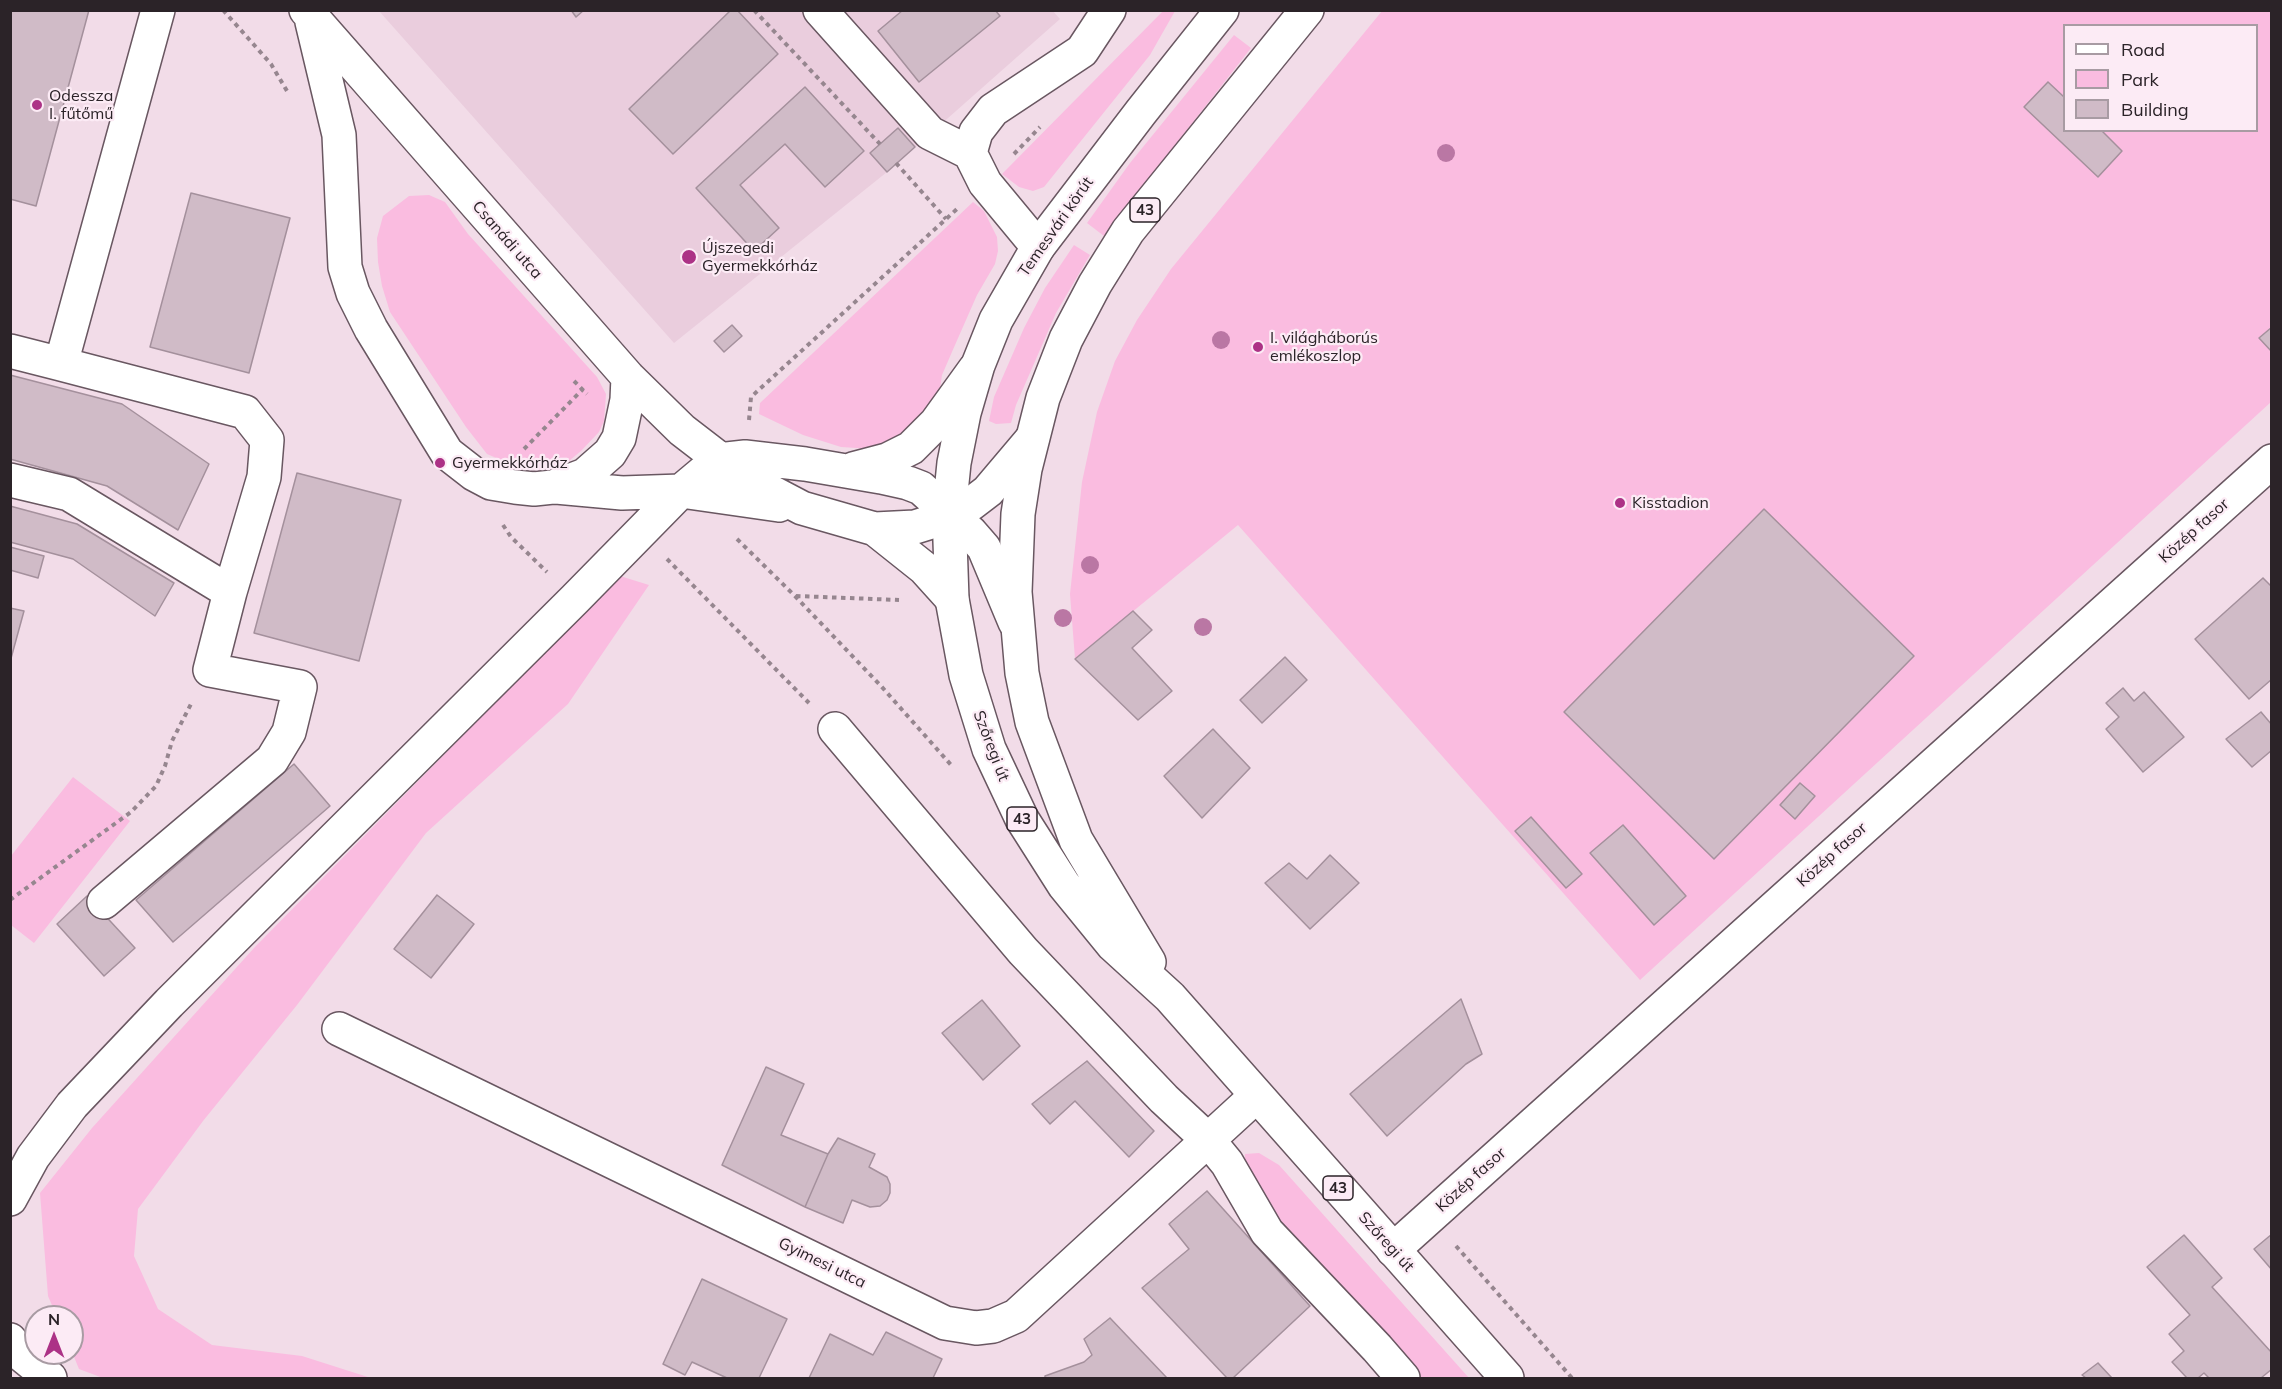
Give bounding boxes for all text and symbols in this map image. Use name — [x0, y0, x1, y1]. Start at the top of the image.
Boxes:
legend — [2063, 24, 2258, 132]
text: Road — [2121, 38, 2165, 61]
text: Park — [2121, 68, 2159, 91]
place label: Odessza I. fűtőmű — [49, 86, 114, 124]
marker: Odessza I. fűtőmű — [30, 98, 44, 112]
text: Building — [2121, 98, 2189, 121]
street label: Temesvári körút — [1014, 173, 1098, 281]
street label: Csanádi utca — [468, 197, 546, 283]
road number: 43 — [1130, 198, 1160, 222]
place label: Újszegedi Gyermekkórház — [702, 238, 818, 276]
marker: Újszegedi Gyermekkórház — [680, 248, 698, 266]
place label: I. világháborús emlékoszlop — [1270, 328, 1378, 366]
marker: I. világháborús emlékoszlop — [1251, 340, 1265, 354]
place label: Gyermekkórház — [452, 453, 568, 473]
marker: Gyermekkórház — [433, 456, 447, 470]
place label: Kisstadion — [1632, 493, 1709, 513]
street label: Közép fasor — [2155, 495, 2233, 567]
marker: Kisstadion — [1613, 496, 1627, 510]
street label: Szőregi út — [969, 708, 1013, 784]
road number: 43 — [1007, 807, 1037, 831]
street label: Közép fasor — [1793, 819, 1871, 891]
street label: Közép fasor — [1432, 1144, 1510, 1216]
road number: 43 — [1323, 1176, 1353, 1200]
street label: Szőregi út — [1354, 1208, 1418, 1276]
street label: Gyimesi utca — [775, 1234, 869, 1292]
north arrow — [24, 1305, 84, 1365]
text: N — [48, 1309, 60, 1329]

